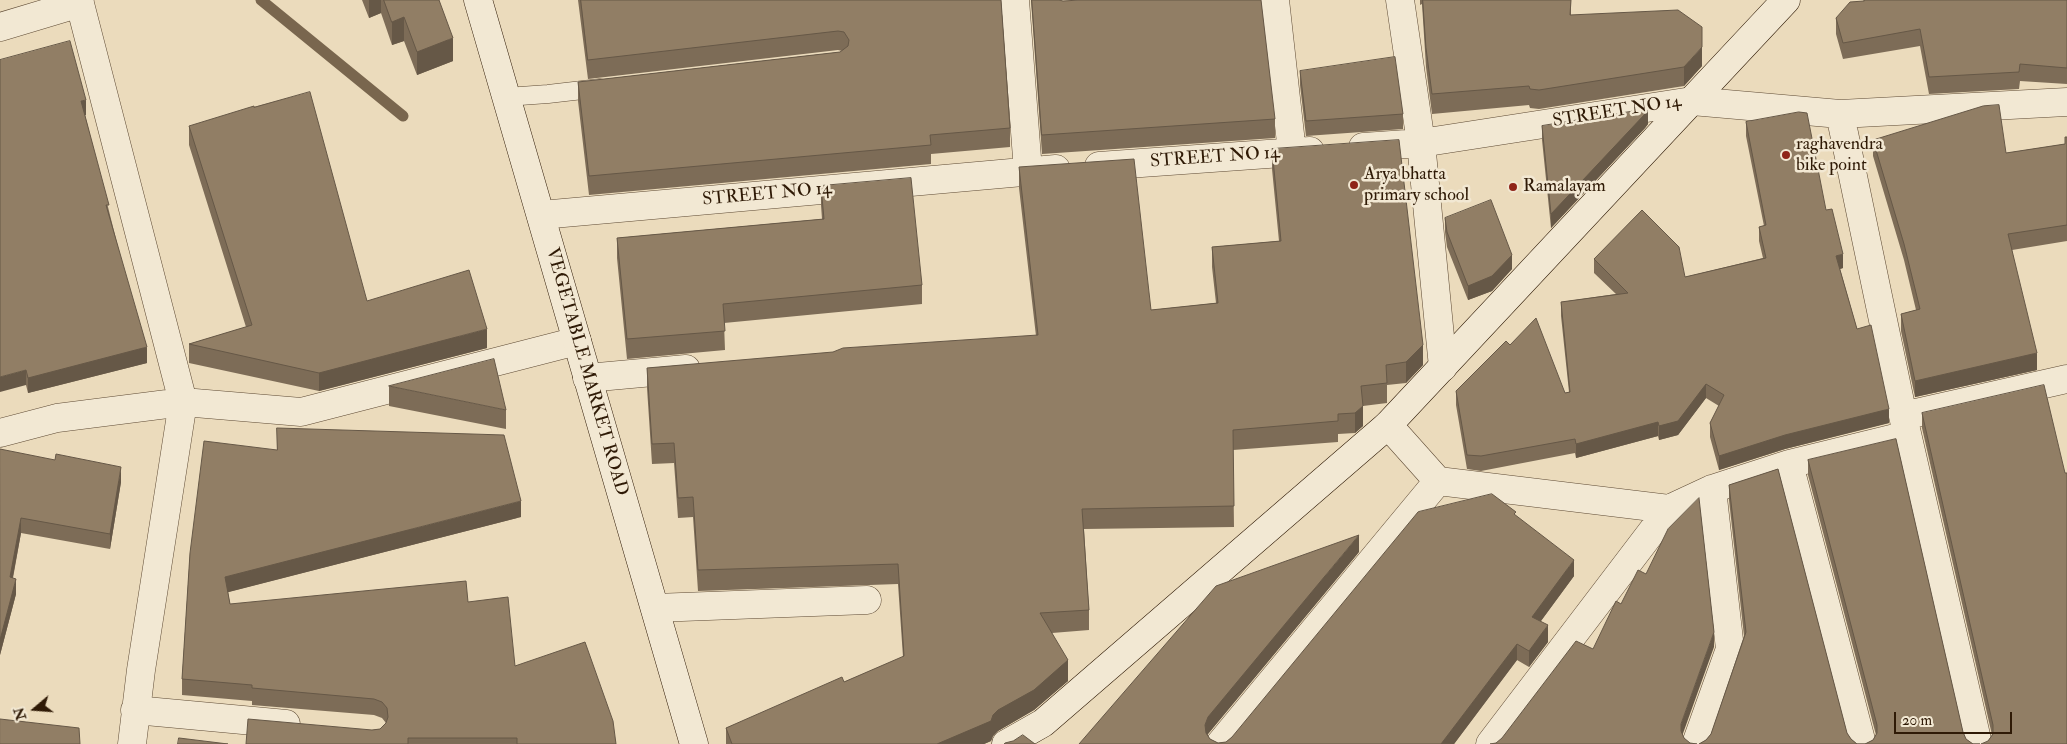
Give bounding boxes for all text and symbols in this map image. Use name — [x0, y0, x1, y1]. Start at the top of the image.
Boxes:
street label: STREET NO 14 — [1551, 91, 1683, 133]
place label: raghavendra bike point — [1796, 134, 1883, 176]
street label: STREET NO 14 — [1150, 143, 1280, 173]
marker: raghavendra bike point — [1780, 149, 1792, 161]
place label: Arya bhatta primary school — [1364, 164, 1469, 206]
place label: Ramalayam — [1523, 176, 1606, 198]
street label: STREET NO 14 — [701, 179, 833, 211]
marker: Arya bhatta primary school — [1348, 179, 1360, 191]
marker: Ramalayam — [1507, 181, 1519, 193]
street label: VEGETABLE MARKET ROAD — [540, 246, 632, 498]
north arrow — [10, 684, 60, 734]
scale bar — [1897, 702, 2014, 734]
text: N — [10, 705, 30, 722]
text: 20 m — [1902, 711, 1932, 730]

